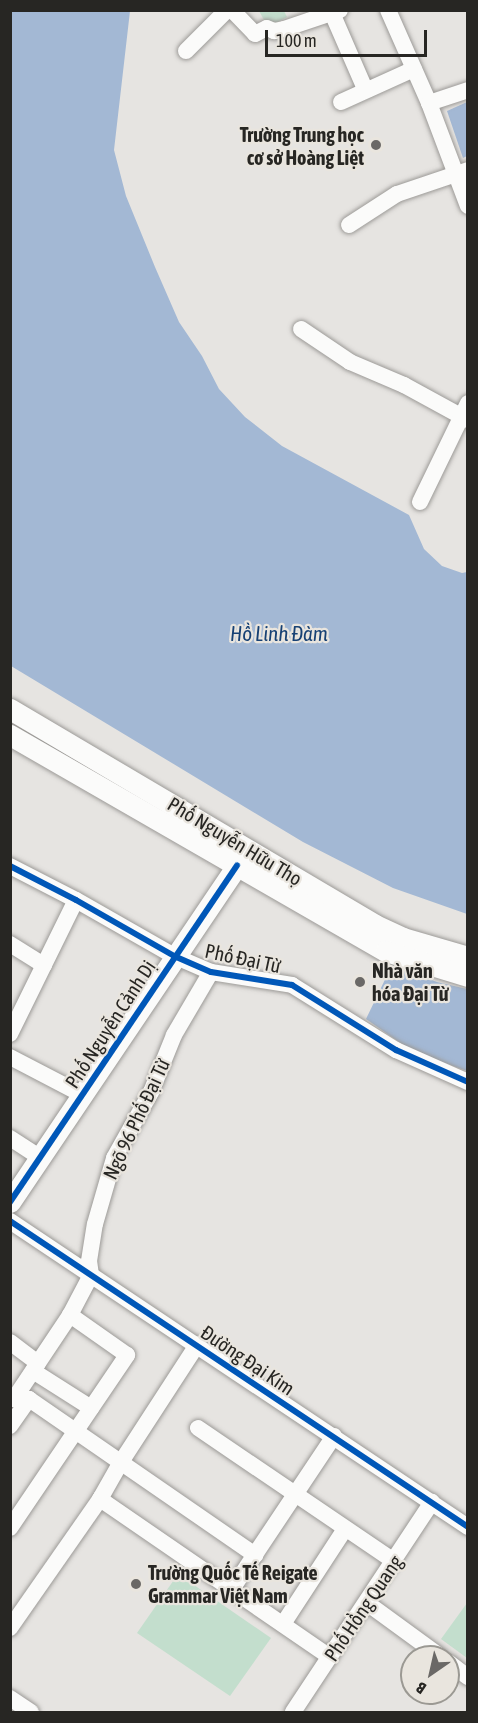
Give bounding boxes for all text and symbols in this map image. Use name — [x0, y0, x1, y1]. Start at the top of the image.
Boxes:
scale bar — [268, 18, 430, 56]
text: 100 m — [276, 30, 317, 51]
place label: Trường Trung học cơ sở Hoàng Liệt — [240, 122, 364, 169]
marker: Trường Trung học cơ sở Hoàng Liệt — [369, 138, 383, 152]
water label: Hồ Linh Đàm — [230, 620, 328, 646]
street label: Phố Nguyễn Hữu Thọ — [163, 791, 307, 891]
street label: Phố Đại Từ — [203, 938, 283, 978]
street label: Phố Nguyễn Cảnh Dị — [60, 956, 160, 1092]
place label: Nhà văn hóa Đại Từ — [372, 958, 448, 1005]
marker: Nhà văn hóa Đại Từ — [353, 975, 367, 989]
street label: Ngõ 96 Phố Đại Từ — [98, 1055, 174, 1183]
street label: Đường Đại Kim — [197, 1320, 299, 1400]
street label: Phố Hồng Quang — [319, 1550, 407, 1666]
place label: Trường Quốc Tế Reigate Grammar Việt Nam — [148, 1560, 318, 1607]
marker: Trường Quốc Tế Reigate Grammar Việt Nam — [129, 1577, 143, 1591]
north arrow — [400, 1645, 460, 1705]
text: B — [413, 1679, 429, 1698]

